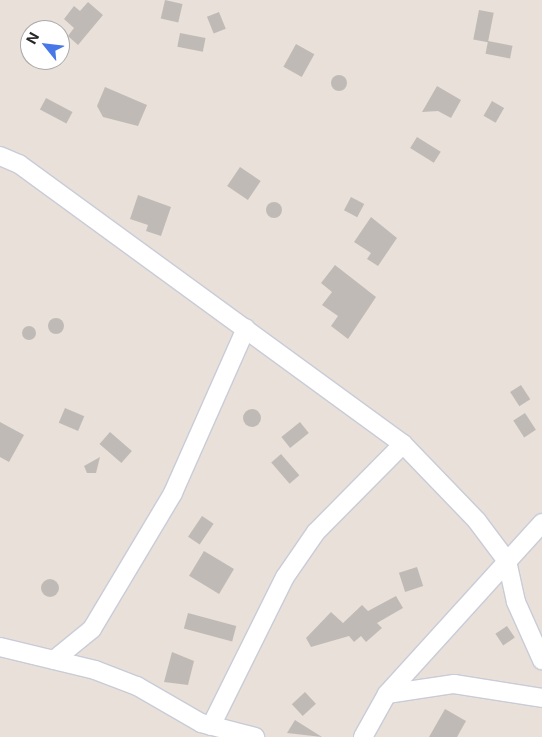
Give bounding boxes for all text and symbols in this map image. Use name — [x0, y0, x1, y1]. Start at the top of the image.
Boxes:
north arrow — [20, 20, 70, 70]
text: N — [22, 29, 42, 47]

